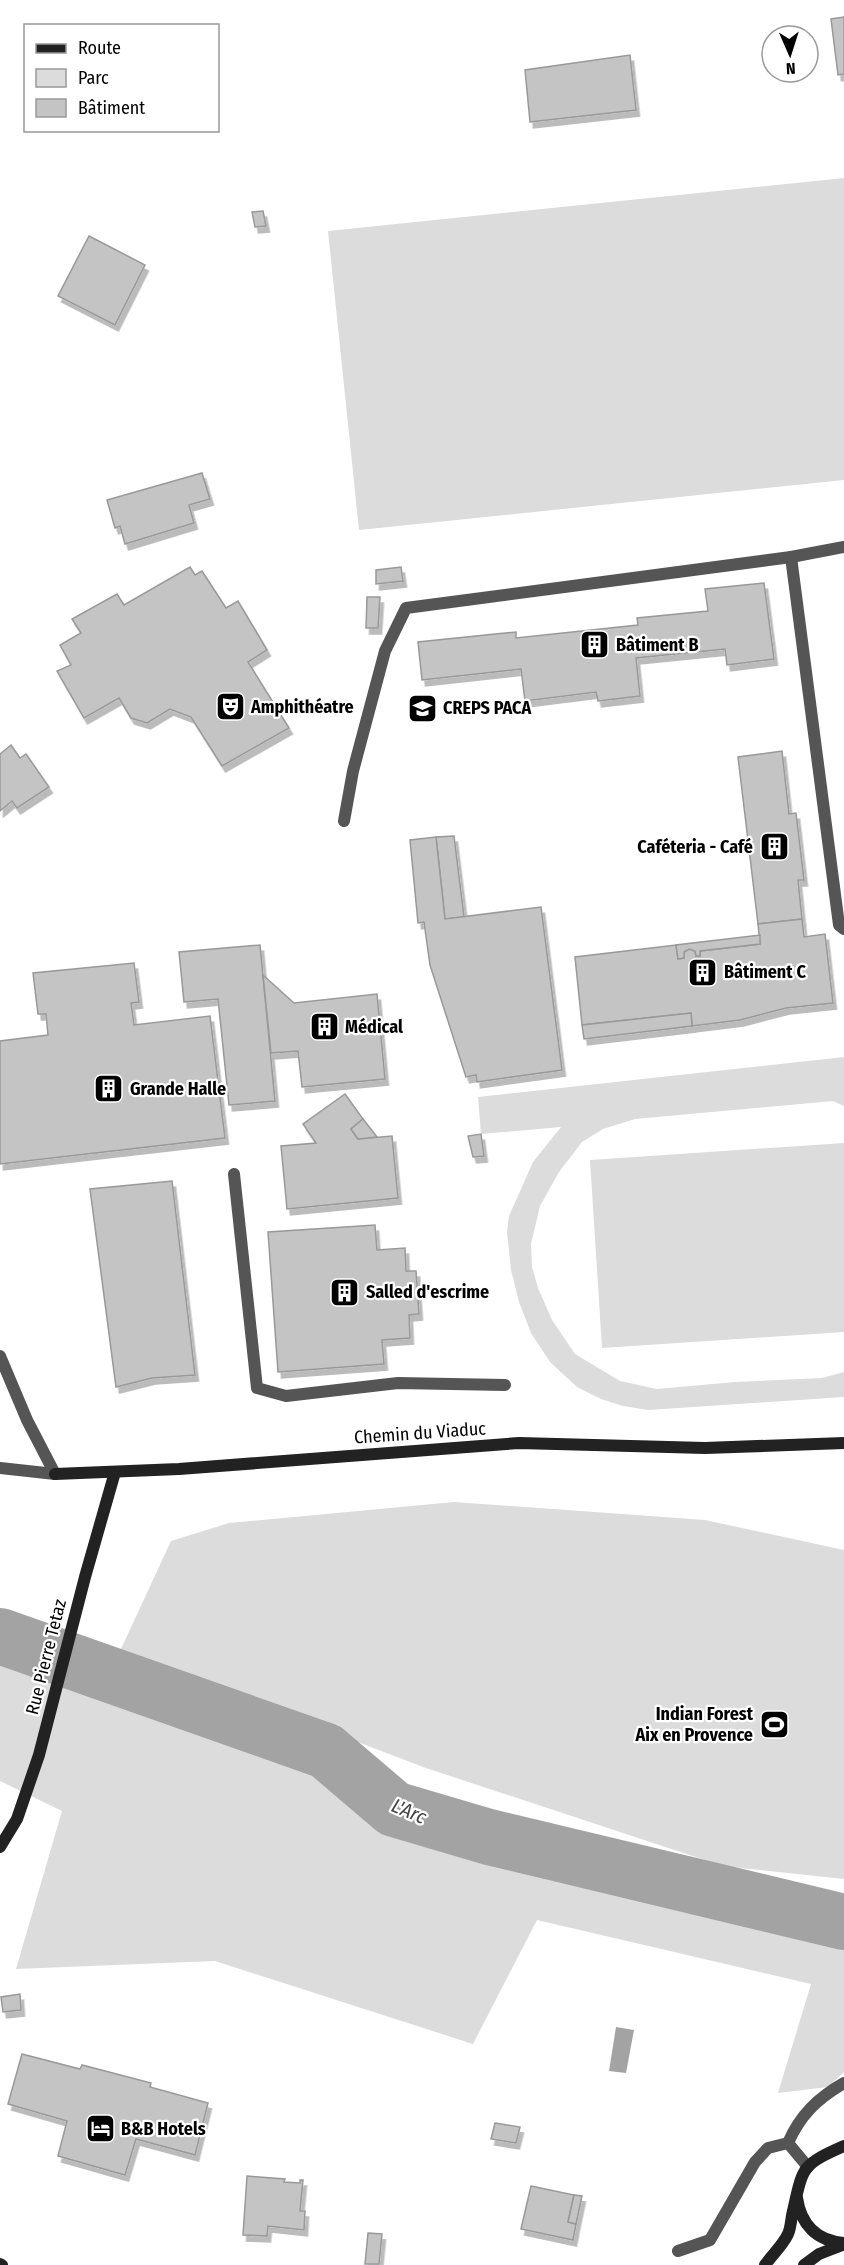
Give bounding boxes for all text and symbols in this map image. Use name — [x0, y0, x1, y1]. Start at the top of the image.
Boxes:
legend — [24, 24, 219, 132]
north arrow — [760, 24, 820, 84]
text: Route — [78, 37, 121, 59]
text: N — [785, 59, 796, 78]
text: Parc — [78, 67, 109, 89]
text: Bâtiment — [78, 97, 145, 119]
building icon: Bâtiment B — [579, 629, 611, 661]
place label: Bâtiment B — [616, 634, 698, 656]
theatre icon: Amphithéatre — [214, 691, 246, 723]
school or university icon: CREPS PACA — [406, 692, 438, 724]
place label: Amphithéatre — [250, 696, 354, 718]
place label: CREPS PACA — [443, 697, 531, 719]
building icon: Caféteria - Café — [758, 831, 790, 863]
place label: Caféteria - Café — [637, 836, 753, 858]
building icon: Bâtiment C — [687, 956, 719, 988]
place label: Bâtiment C — [724, 961, 806, 983]
building icon: Médical — [308, 1011, 340, 1043]
place label: Médical — [345, 1016, 403, 1038]
building icon: Grande Halle — [93, 1073, 125, 1105]
place label: Grande Halle — [130, 1078, 226, 1100]
building icon: Salled d'escrime — [329, 1276, 361, 1308]
place label: Salled d'escrime — [366, 1281, 489, 1303]
street label: Chemin du Viaduc — [353, 1417, 487, 1449]
street label: Rue Pierre Tetaz — [21, 1597, 71, 1717]
place label: Indian Forest Aix en Provence — [635, 1703, 754, 1746]
sports icon: Indian Forest Aix en Provence — [758, 1708, 790, 1740]
water label: L'Arc — [388, 1793, 430, 1829]
hotel icon: B&B Hotels — [84, 2113, 116, 2145]
place label: B&B Hotels — [121, 2118, 206, 2140]

